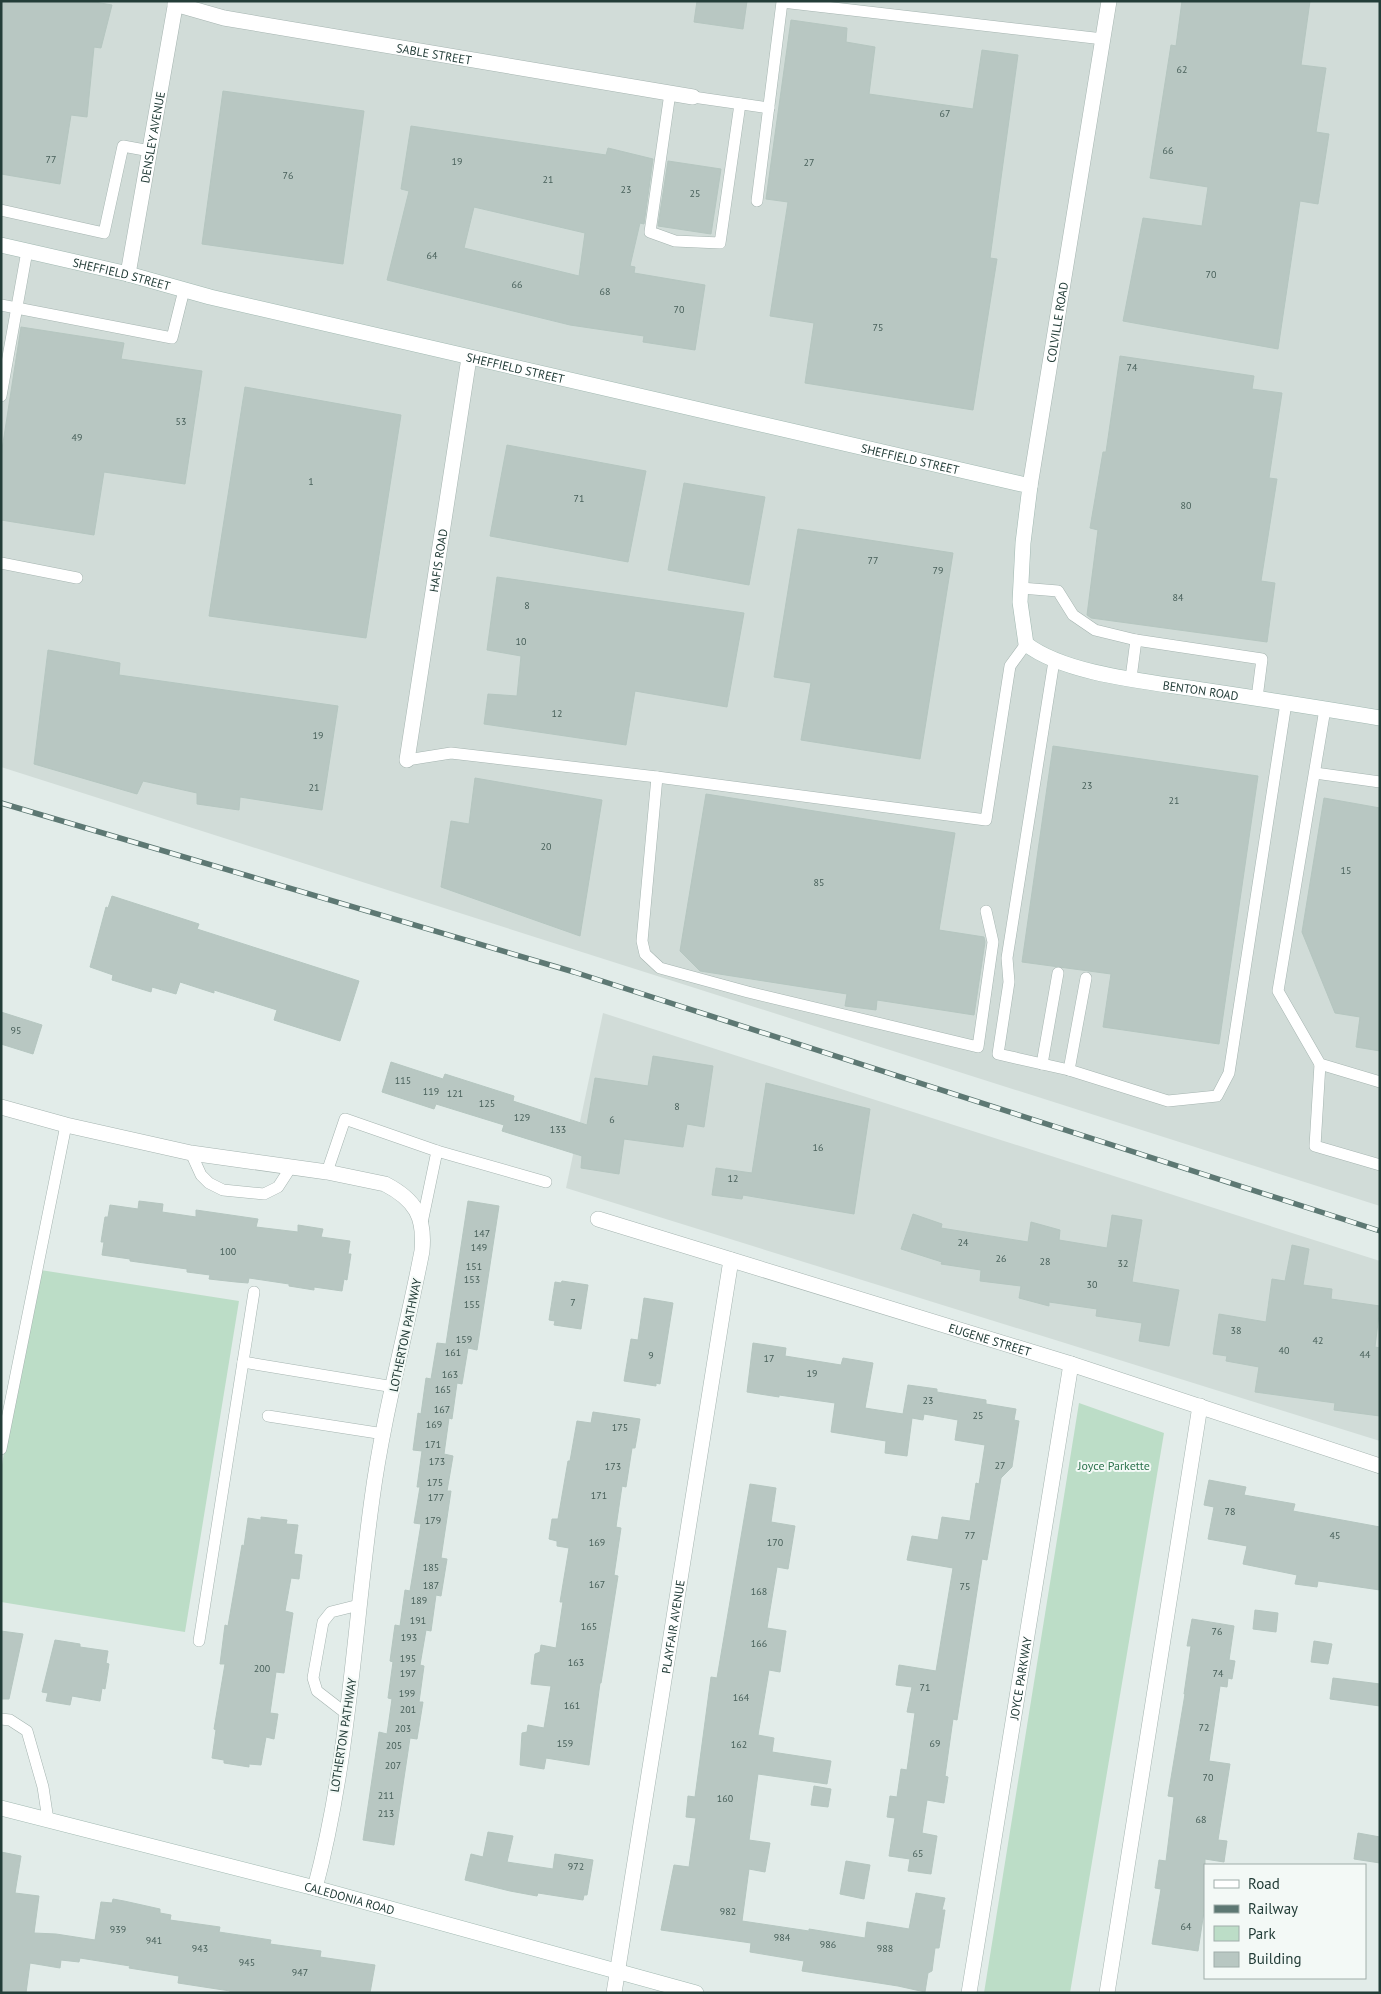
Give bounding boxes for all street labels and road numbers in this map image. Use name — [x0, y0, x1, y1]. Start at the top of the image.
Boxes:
street label: SABLE STREET — [395, 40, 473, 67]
street label: DENSLEY AVENUE — [137, 90, 167, 184]
street label: SHEFFIELD STREET — [71, 254, 173, 293]
street label: COLVILLE ROAD — [1043, 281, 1071, 364]
street label: SHEFFIELD STREET — [465, 349, 566, 386]
street label: SHEFFIELD STREET — [860, 440, 961, 477]
street label: HAFIS ROAD — [426, 528, 450, 593]
street label: BENTON ROAD — [1162, 677, 1240, 703]
street label: LOTHERTON PATHWAY — [386, 1277, 424, 1393]
street label: EUGENE STREET — [947, 1319, 1033, 1359]
street label: PLAYFAIR AVENUE — [658, 1579, 687, 1675]
street label: JOYCE PARKWAY — [1006, 1635, 1034, 1722]
street label: LOTHERTON PATHWAY — [327, 1676, 359, 1793]
street label: CALEDONIA ROAD — [303, 1878, 397, 1917]

